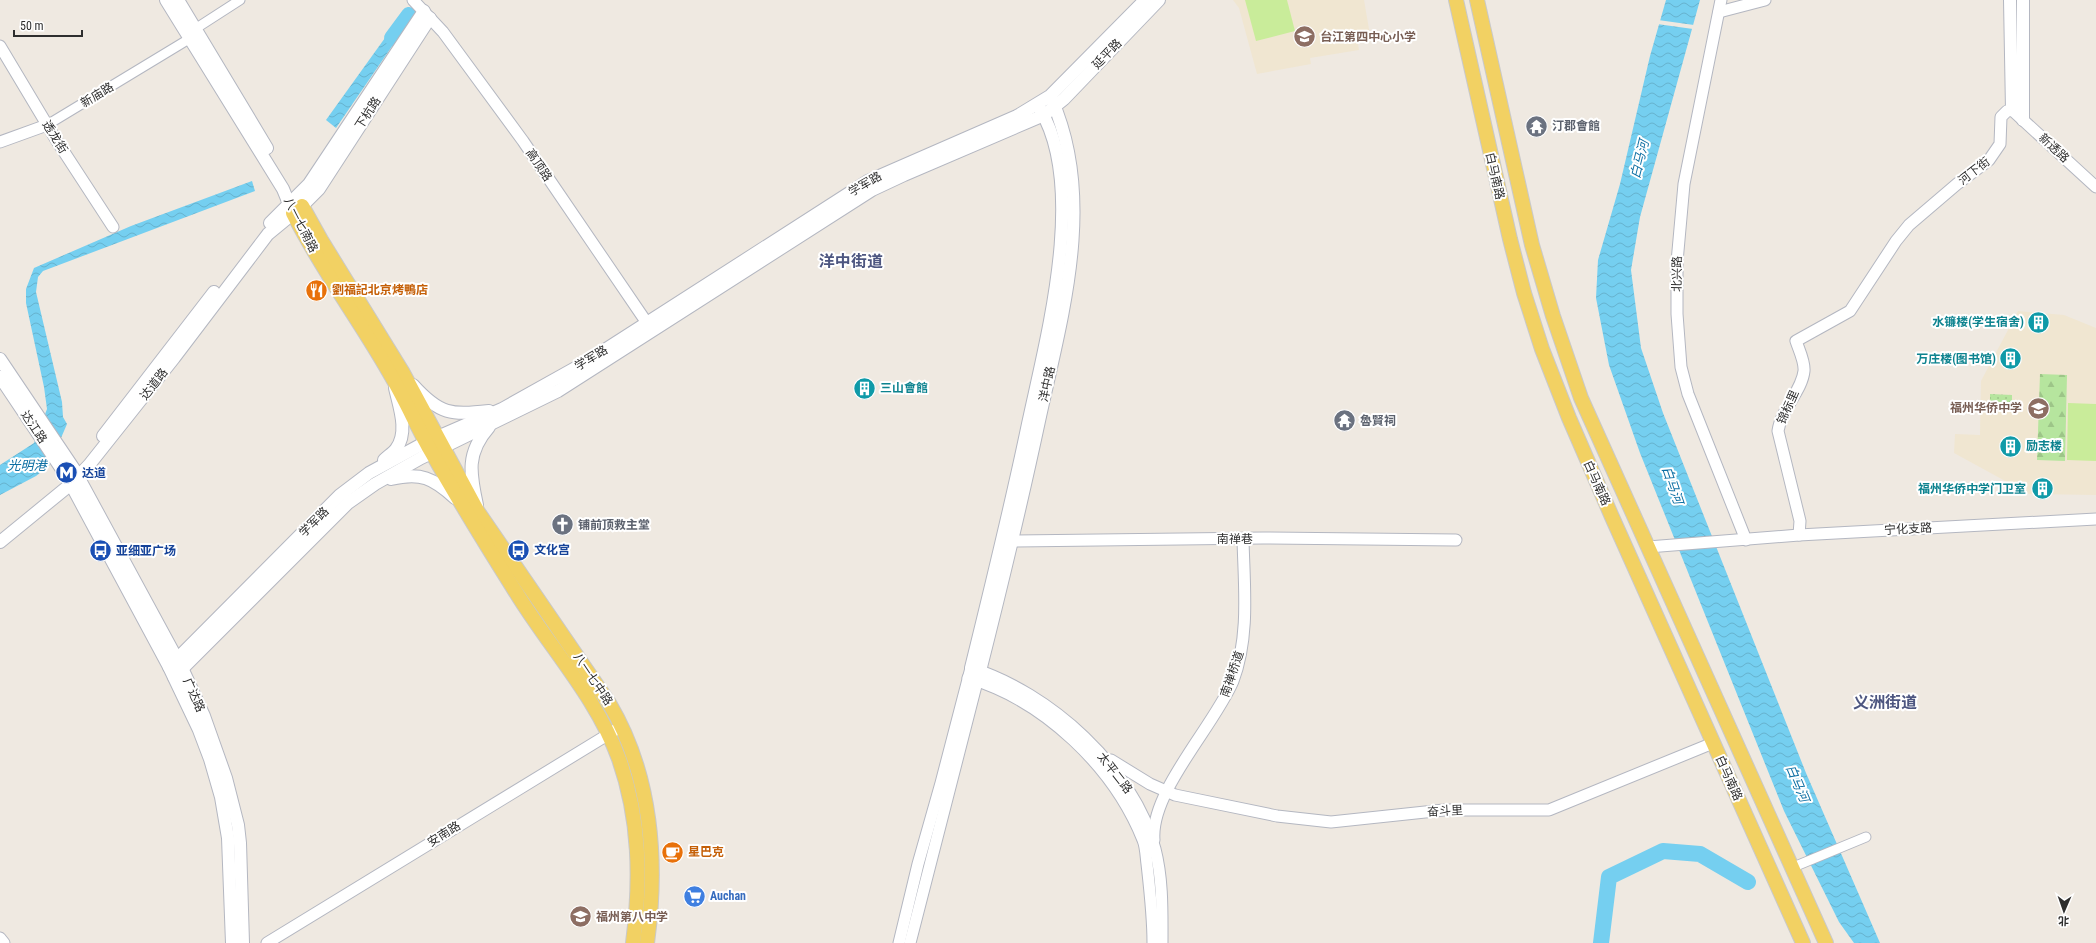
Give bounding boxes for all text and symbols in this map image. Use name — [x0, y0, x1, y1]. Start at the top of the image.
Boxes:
scale bar — [14, 12, 82, 38]
text: 50 m — [20, 19, 44, 33]
school or university icon: 台江第四中心小学 — [1292, 24, 1318, 50]
place label: 台江第四中心小学 — [1320, 30, 1416, 44]
street label: 延平路 — [1089, 36, 1125, 72]
street label: 新庙路 — [78, 80, 116, 110]
street label: 下杭路 — [352, 94, 384, 132]
temple icon: 汀郡會館 — [1524, 113, 1550, 139]
street label: 透龙街 — [40, 118, 70, 156]
place label: 汀郡會館 — [1552, 119, 1600, 133]
street label: 新透路 — [2036, 131, 2072, 165]
water label: 白马河 — [1627, 135, 1652, 180]
street label: 高顶路 — [523, 146, 555, 184]
street label: 白马南路 — [1483, 151, 1507, 201]
street label: 河下街 — [1956, 154, 1992, 188]
street label: 学军路 — [846, 169, 884, 199]
street label: 八一七南路 — [281, 195, 321, 255]
district label: 洋中街道 — [819, 252, 883, 271]
street label: 北兴路 — [1670, 256, 1684, 292]
restaurant icon: 劉福記北京烤鴨店 — [304, 277, 330, 303]
place label: 劉福記北京烤鴨店 — [332, 283, 428, 297]
building icon: 水镰楼(学生宿舍) — [2026, 309, 2052, 335]
place label: 水镰楼(学生宿舍) — [1932, 315, 2024, 329]
street label: 学军路 — [572, 343, 610, 373]
building icon: 万庄楼(图书馆) — [1998, 346, 2024, 372]
place label: 万庄楼(图书馆) — [1916, 352, 1996, 366]
street label: 洋中路 — [1036, 365, 1058, 403]
street label: 达道路 — [137, 366, 171, 402]
building icon: 三山會館 — [851, 375, 877, 401]
place label: 三山會館 — [880, 381, 928, 395]
street label: 锦标里 — [1774, 388, 1802, 426]
school or university icon: 福州华侨中学 — [2025, 395, 2051, 421]
place label: 福州华侨中学 — [1950, 401, 2022, 415]
street label: 达江路 — [18, 408, 50, 446]
temple icon: 魯賢祠 — [1332, 408, 1358, 434]
place label: 魯賢祠 — [1360, 414, 1396, 428]
building icon: 励志楼 — [1997, 433, 2023, 459]
place label: 励志楼 — [2026, 439, 2062, 453]
water label: 光明港 — [7, 458, 48, 473]
street label: 白马南路 — [1581, 458, 1613, 508]
metro station icon: 达道 — [54, 460, 80, 486]
water label: 白马河 — [1659, 464, 1687, 509]
place label: 达道 — [82, 466, 106, 480]
building icon: 福州华侨中学门卫室 — [2029, 476, 2055, 502]
place label: 福州华侨中学门卫室 — [1918, 482, 2026, 496]
street label: 学军路 — [296, 504, 332, 540]
church icon: 铺前顶救主堂 — [549, 512, 575, 538]
place label: 铺前顶救主堂 — [578, 518, 650, 532]
street label: 宁化支路 — [1884, 521, 1932, 537]
street label: 南禅巷 — [1217, 532, 1253, 546]
bus stop icon: 文化宫 — [505, 537, 531, 563]
bus stop icon: 亚细亚广场 — [88, 538, 114, 564]
place label: 文化宫 — [534, 543, 570, 557]
place label: 亚细亚广场 — [116, 544, 176, 558]
street label: 南禅桥道 — [1218, 649, 1246, 699]
street label: 八一七中路 — [570, 650, 616, 708]
street label: 广达路 — [180, 676, 208, 714]
district label: 义洲街道 — [1853, 693, 1917, 712]
street label: 太平二路 — [1095, 750, 1135, 796]
street label: 白马南路 — [1713, 753, 1745, 803]
water label: 白马河 — [1783, 762, 1813, 807]
street label: 奋斗里 — [1427, 803, 1463, 819]
street label: 安南路 — [425, 819, 463, 849]
cafe icon: 星巴克 — [659, 839, 685, 865]
place label: 星巴克 — [688, 845, 724, 859]
supermarket icon: Auchan — [682, 883, 708, 909]
place label: Auchan — [710, 889, 746, 903]
north arrow — [2044, 891, 2084, 931]
school or university icon: 福州第八中学 — [567, 904, 593, 930]
place label: 福州第八中学 — [596, 910, 668, 924]
text: 北 — [2058, 914, 2069, 927]

